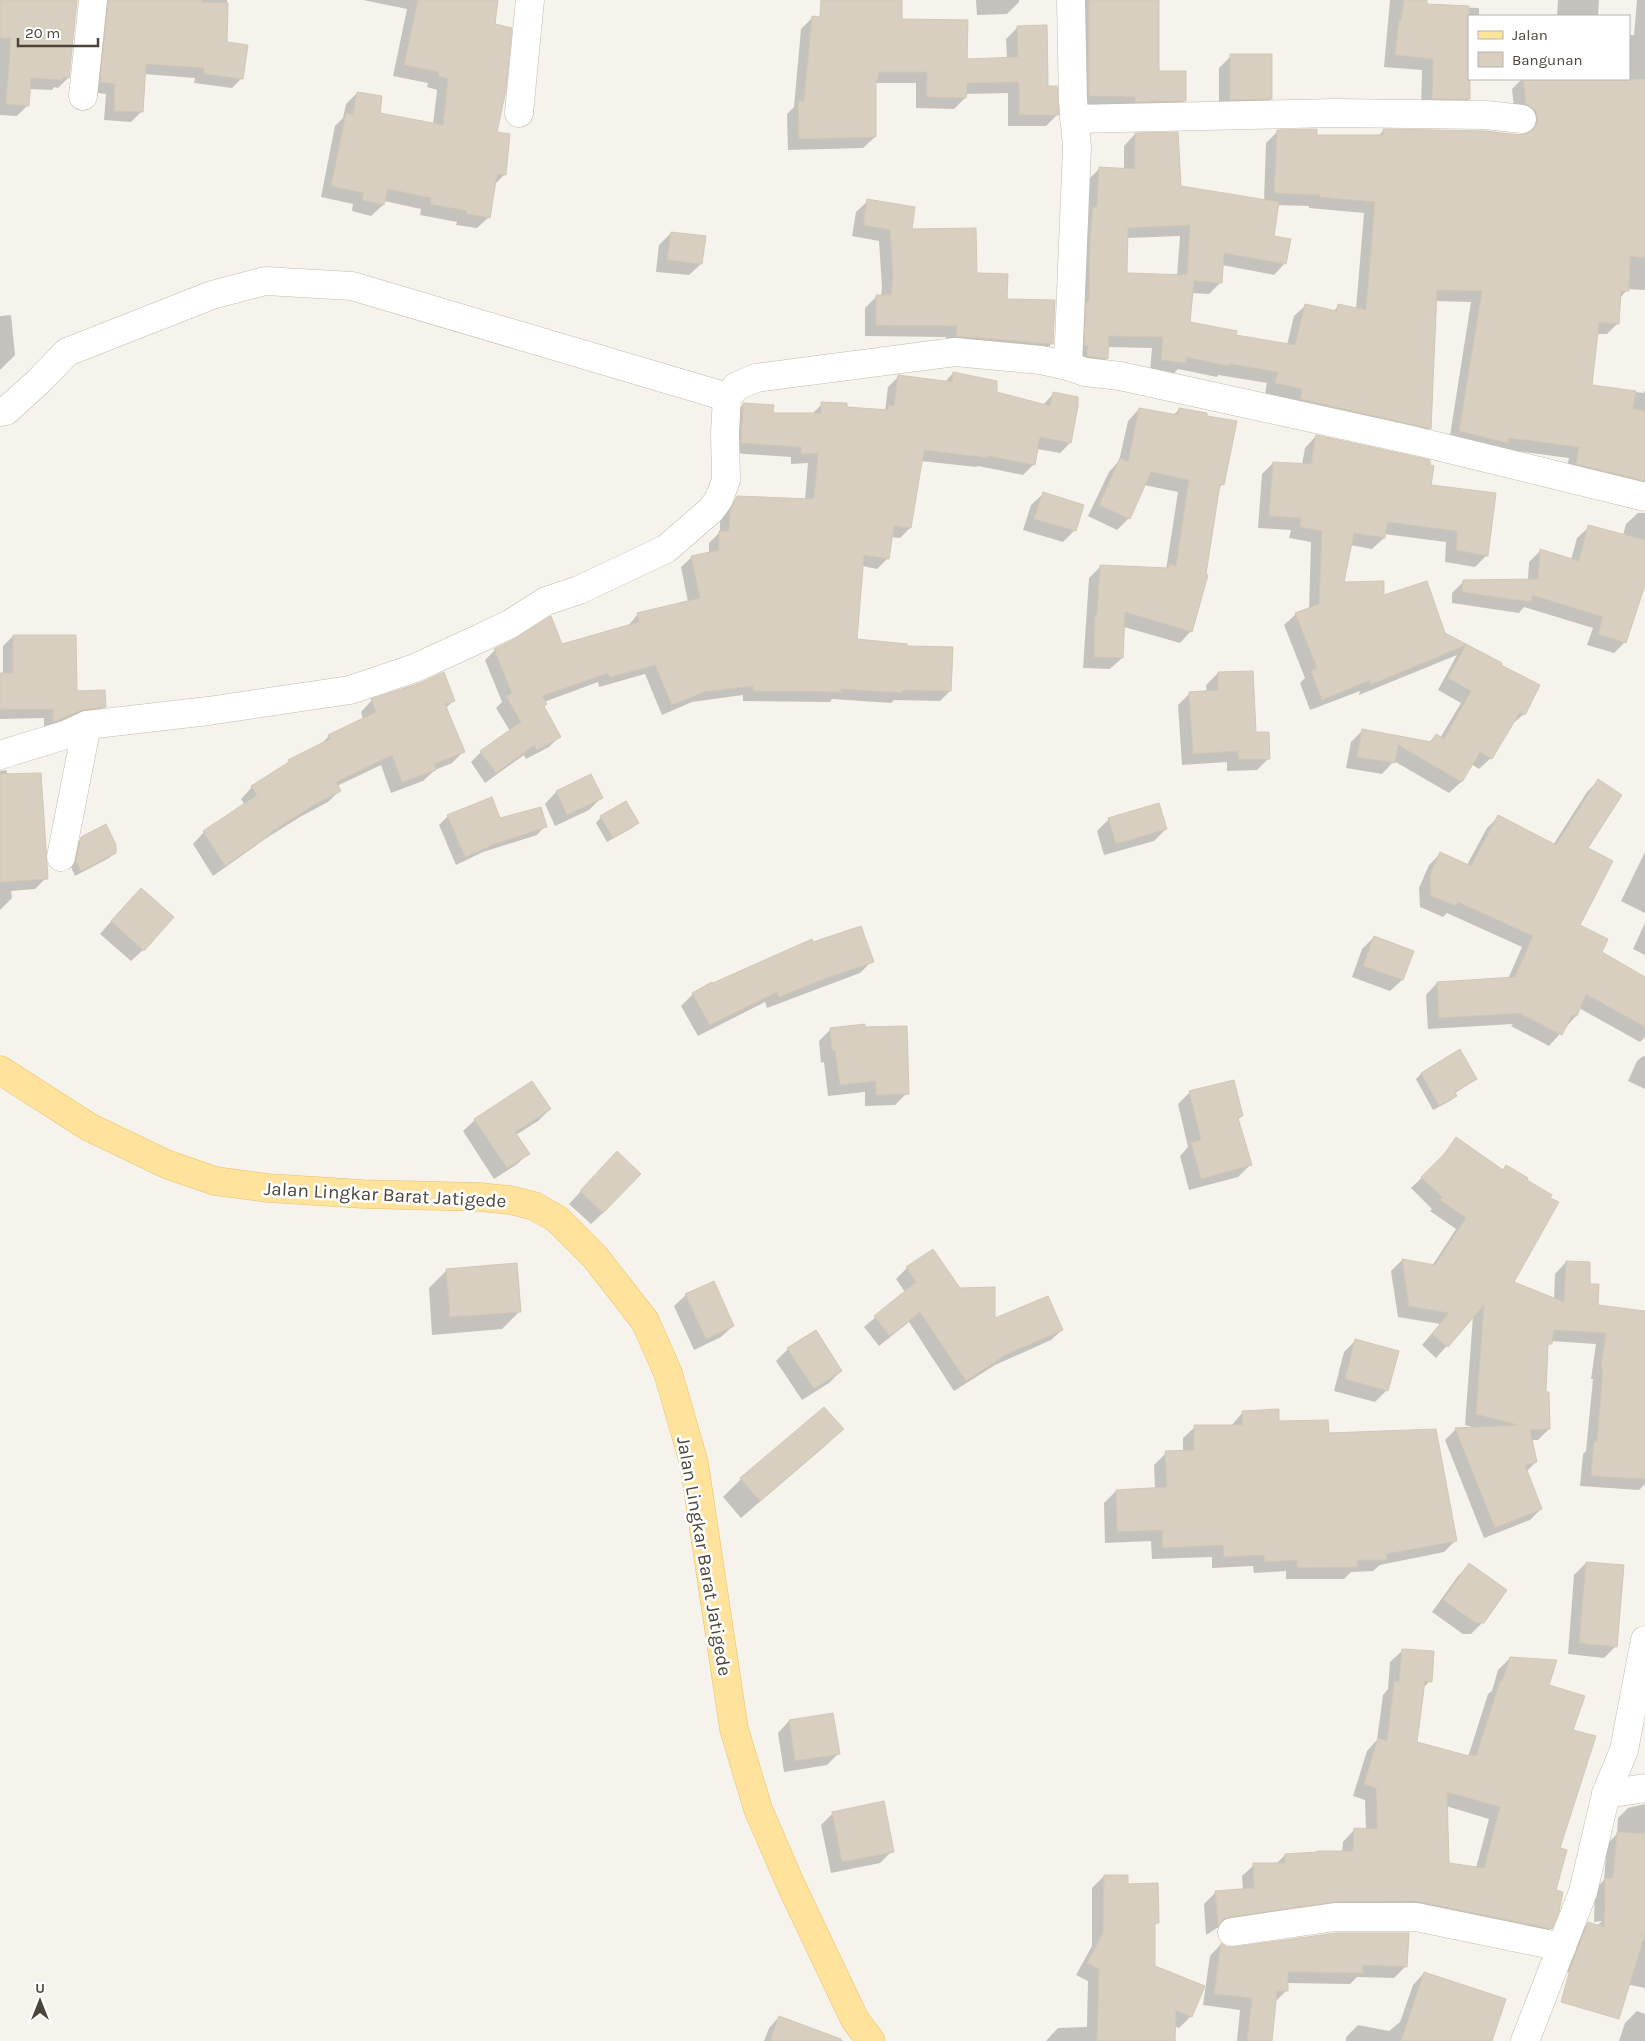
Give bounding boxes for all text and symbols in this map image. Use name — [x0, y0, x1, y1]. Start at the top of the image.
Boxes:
scale bar — [18, 15, 98, 47]
legend — [1468, 15, 1630, 80]
text: 20 m — [25, 24, 60, 42]
text: Jalan — [1512, 26, 1548, 44]
text: Bangunan — [1512, 51, 1583, 69]
street label: Jalan Lingkar Barat Jatigede — [263, 1178, 507, 1212]
street label: Jalan Lingkar Barat Jatigede — [672, 1435, 736, 1678]
north arrow — [15, 1976, 65, 2026]
text: U — [35, 1980, 45, 1997]

